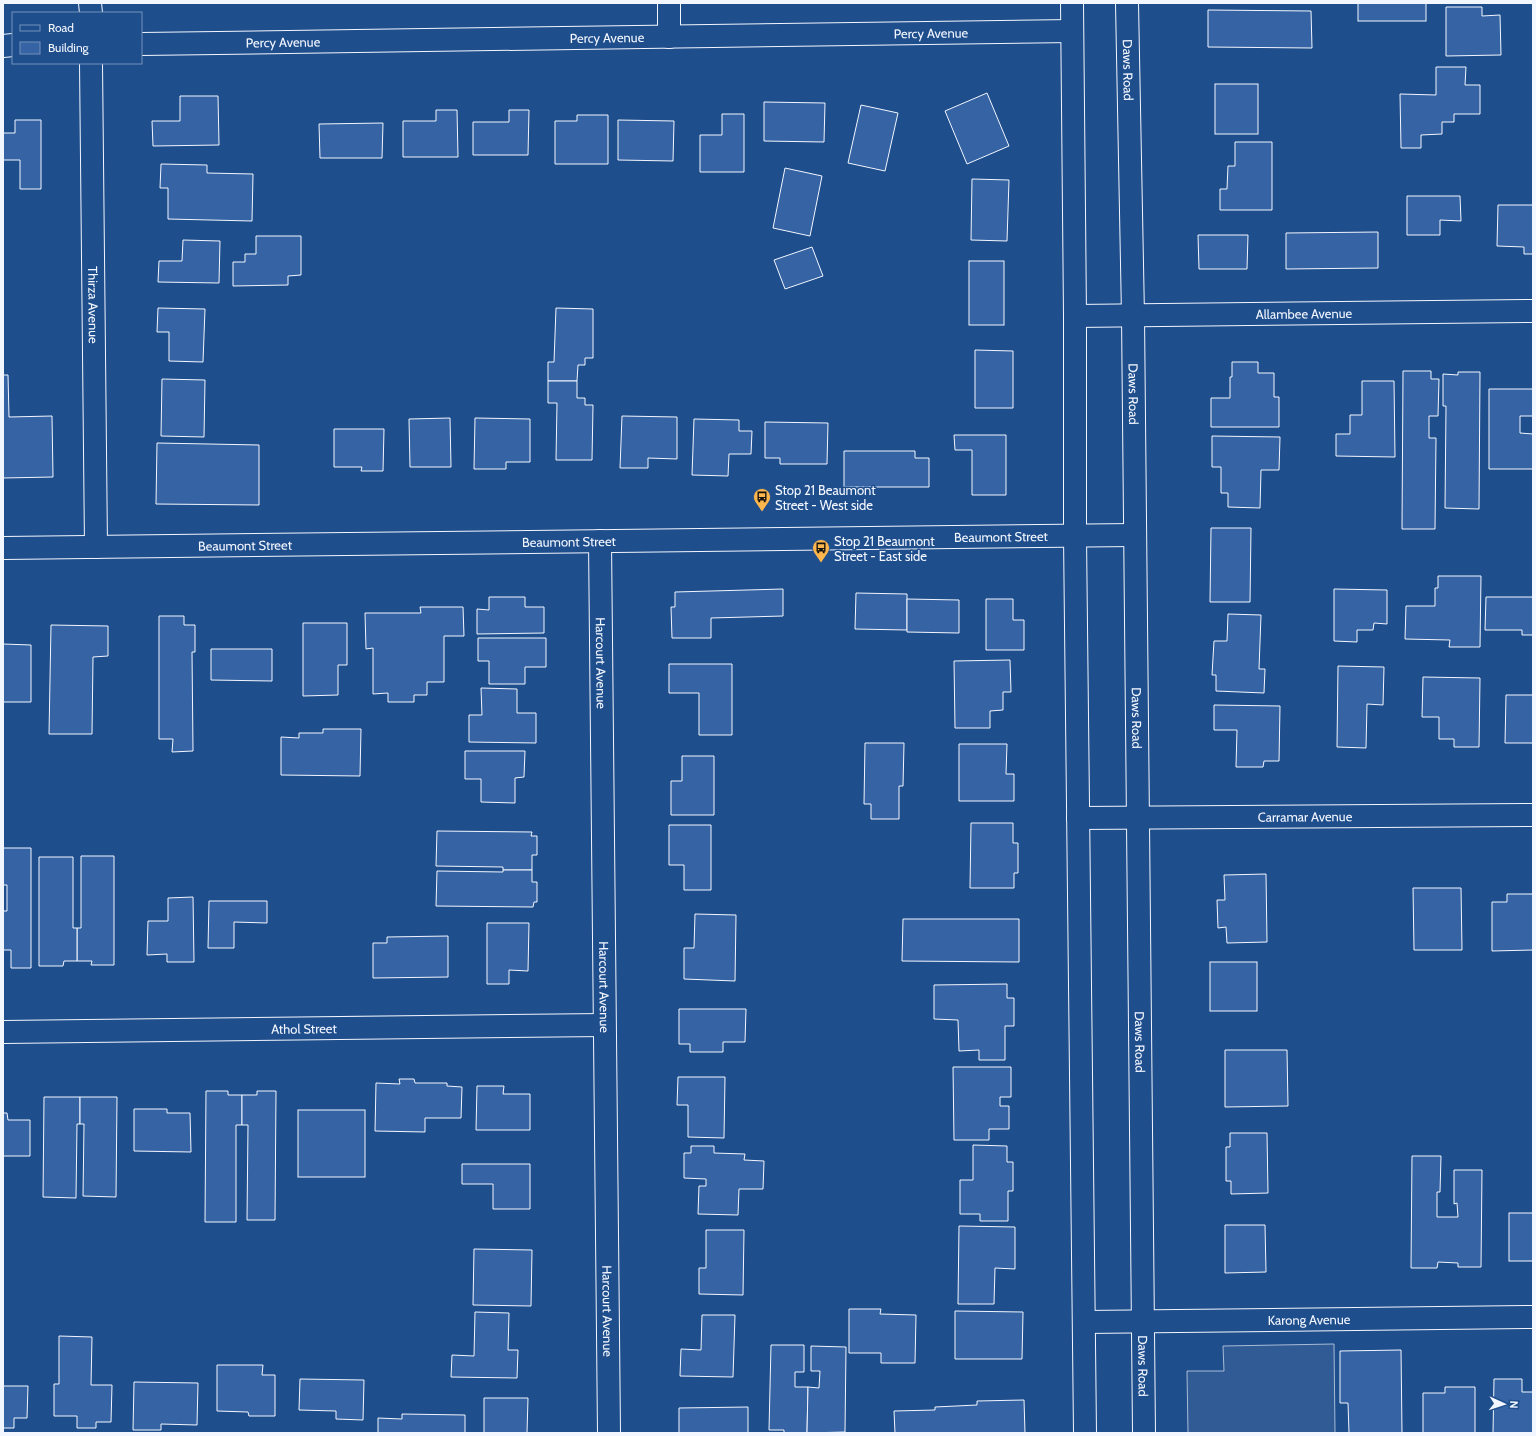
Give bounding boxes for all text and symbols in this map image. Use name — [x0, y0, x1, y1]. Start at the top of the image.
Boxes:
legend — [12, 12, 142, 64]
text: Road — [48, 20, 74, 35]
street label: Percy Avenue — [894, 24, 969, 41]
street label: Percy Avenue — [570, 29, 645, 46]
street label: Percy Avenue — [246, 33, 321, 51]
street label: Daws Road — [1120, 39, 1137, 101]
text: Building — [48, 40, 90, 55]
street label: Thirza Avenue — [85, 266, 102, 344]
street label: Allambee Avenue — [1256, 305, 1353, 322]
street label: Daws Road — [1125, 363, 1142, 425]
place label: Stop 21 Beaumont Street - West side — [775, 482, 876, 513]
bus stop icon: Stop 21 Beaumont Street - West side — [752, 487, 772, 512]
street label: Beaumont Street — [954, 528, 1049, 545]
street label: Beaumont Street — [522, 533, 617, 550]
place label: Stop 21 Beaumont Street - East side — [834, 533, 935, 564]
street label: Beaumont Street — [198, 537, 293, 554]
bus stop icon: Stop 21 Beaumont Street - East side — [811, 538, 831, 563]
street label: Harcourt Avenue — [593, 617, 610, 709]
street label: Daws Road — [1129, 687, 1145, 749]
street label: Carramar Avenue — [1258, 808, 1353, 825]
street label: Harcourt Avenue — [596, 941, 613, 1033]
street label: Daws Road — [1132, 1011, 1148, 1073]
street label: Athol Street — [271, 1020, 338, 1037]
street label: Harcourt Avenue — [599, 1265, 616, 1357]
street label: Karong Avenue — [1268, 1311, 1351, 1328]
street label: Daws Road — [1135, 1335, 1152, 1397]
north arrow — [1484, 1384, 1524, 1424]
text: N — [1507, 1400, 1521, 1409]

